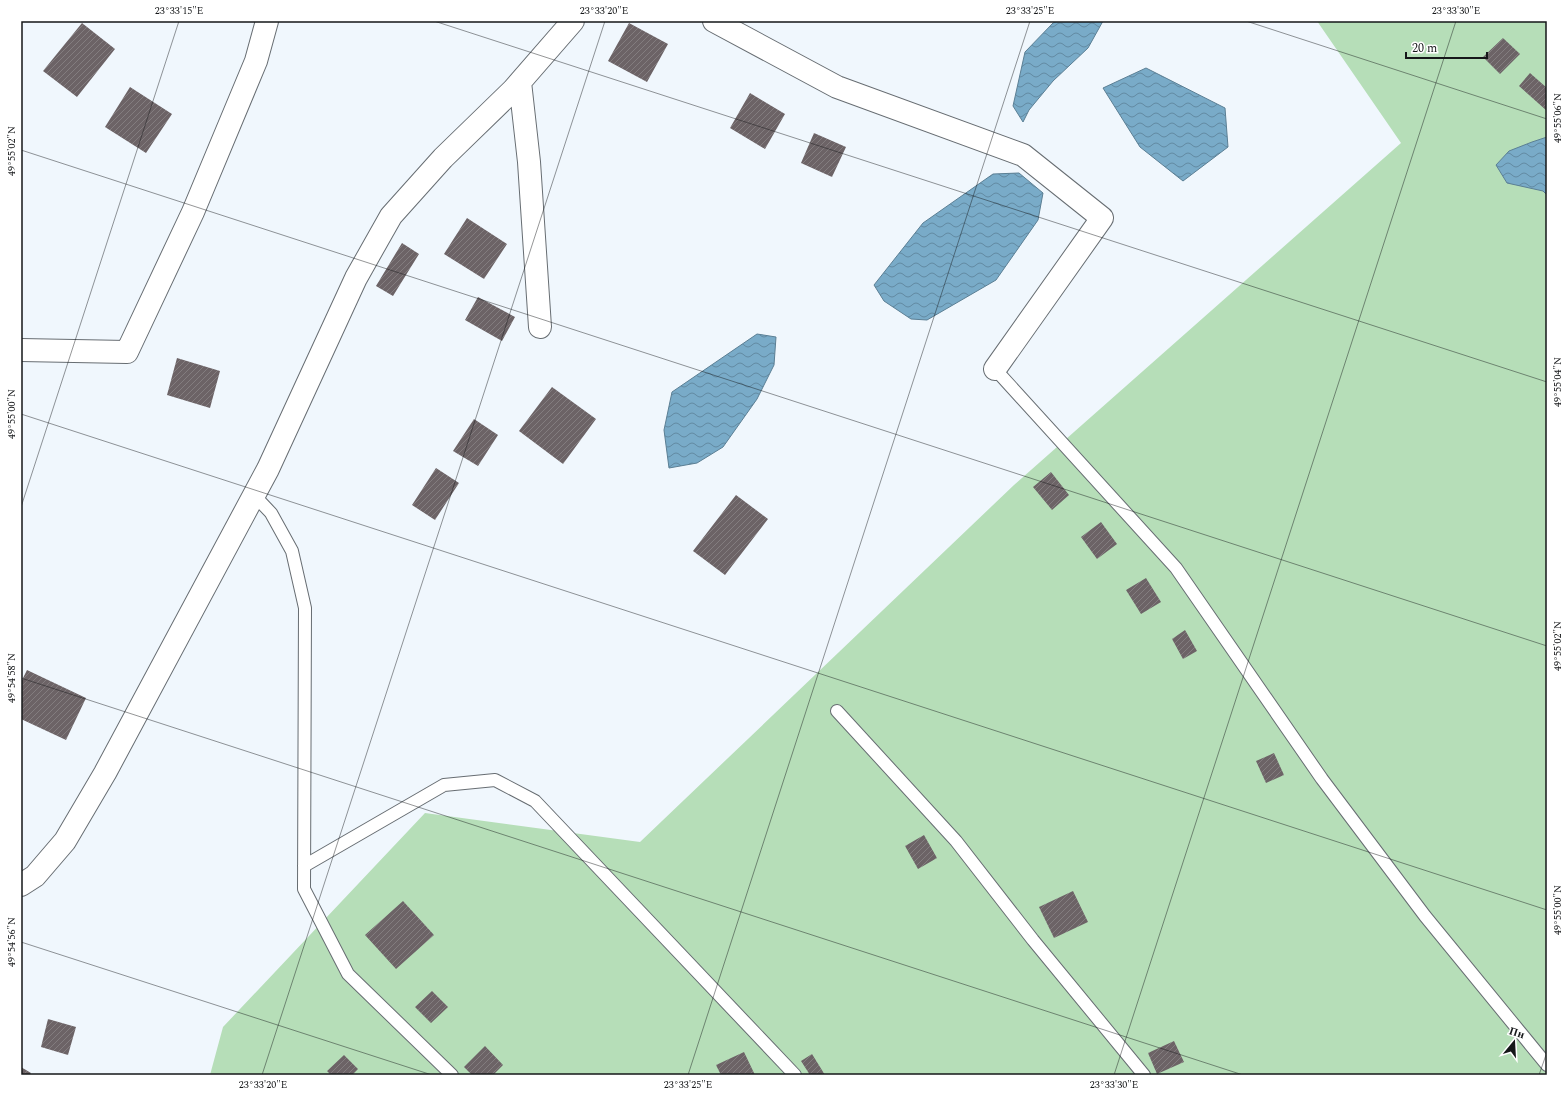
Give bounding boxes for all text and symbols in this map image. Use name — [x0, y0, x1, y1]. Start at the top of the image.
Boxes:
text: 23°33'15"E — [155, 3, 203, 19]
text: 23°33'20"E — [580, 3, 628, 19]
text: 23°33'25"E — [1006, 3, 1054, 19]
text: 23°33'30"E — [1432, 3, 1480, 19]
scale bar — [1406, 34, 1487, 60]
text: 20 m — [1412, 39, 1437, 58]
text: 49°55'06"N — [1550, 93, 1566, 143]
text: 49°55'02"N — [4, 126, 20, 176]
text: 49°55'04"N — [1550, 357, 1566, 407]
text: 49°55'00"N — [4, 389, 20, 439]
text: 49°55'02"N — [1550, 621, 1566, 671]
text: 49°54'58"N — [4, 653, 20, 703]
text: 49°55'00"N — [1550, 885, 1566, 935]
text: 49°54'56"N — [4, 917, 20, 967]
north arrow — [1494, 1022, 1534, 1062]
text: Пн — [1507, 1022, 1527, 1044]
text: 23°33'20"E — [239, 1077, 287, 1093]
text: 23°33'25"E — [664, 1077, 712, 1093]
text: 23°33'30"E — [1090, 1077, 1138, 1093]

